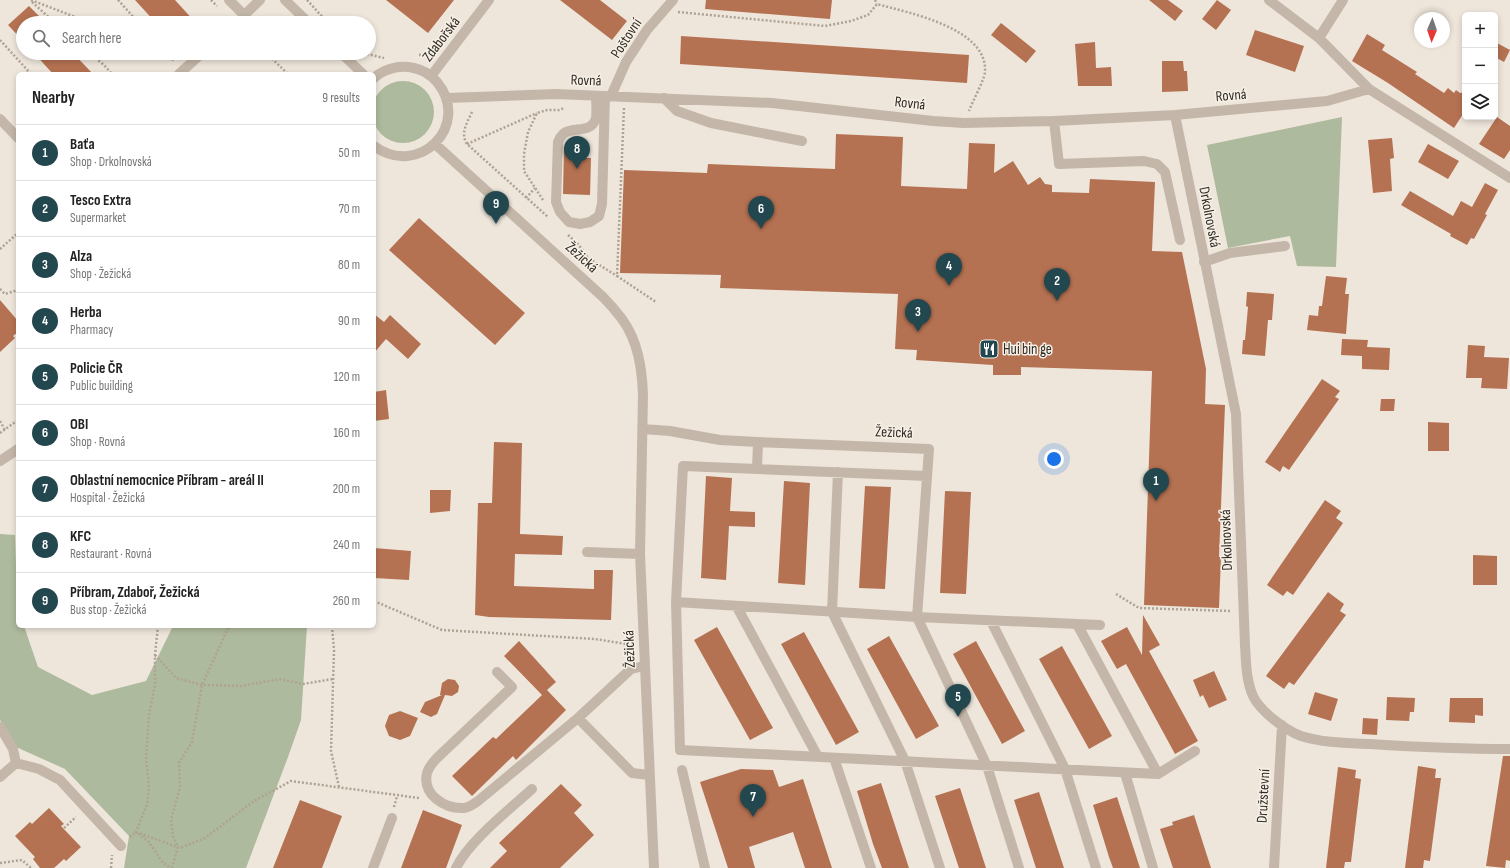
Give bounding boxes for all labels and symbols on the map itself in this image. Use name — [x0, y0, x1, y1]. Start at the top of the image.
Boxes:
north arrow — [1414, 12, 1450, 48]
street label: Zdabořská — [418, 13, 465, 66]
street label: Poštovní — [607, 15, 646, 62]
street label: Rovná — [570, 70, 602, 91]
street label: Rovná — [1215, 85, 1247, 106]
street label: Rovná — [894, 92, 927, 115]
pin: 8 — [564, 136, 590, 169]
street label: Drkolnovská — [1194, 185, 1225, 249]
pin: 9 — [483, 191, 509, 224]
pin: 6 — [748, 196, 774, 229]
street label: Žežická — [561, 238, 602, 277]
pin: 4 — [936, 253, 962, 286]
pin: 2 — [1044, 268, 1070, 301]
pin: 3 — [905, 299, 931, 332]
restaurant icon: Hui bin ge — [978, 338, 1000, 360]
place label: Hui bin ge — [1003, 340, 1052, 359]
street label: Žežická — [875, 422, 913, 443]
your location — [1044, 449, 1064, 469]
pin: 1 — [1143, 468, 1169, 501]
street label: Drkolnovská — [1216, 509, 1237, 571]
street label: Žežická — [619, 630, 640, 668]
pin: 5 — [945, 684, 971, 717]
street label: Družstevní — [1253, 768, 1274, 824]
pin: 7 — [740, 784, 766, 817]

